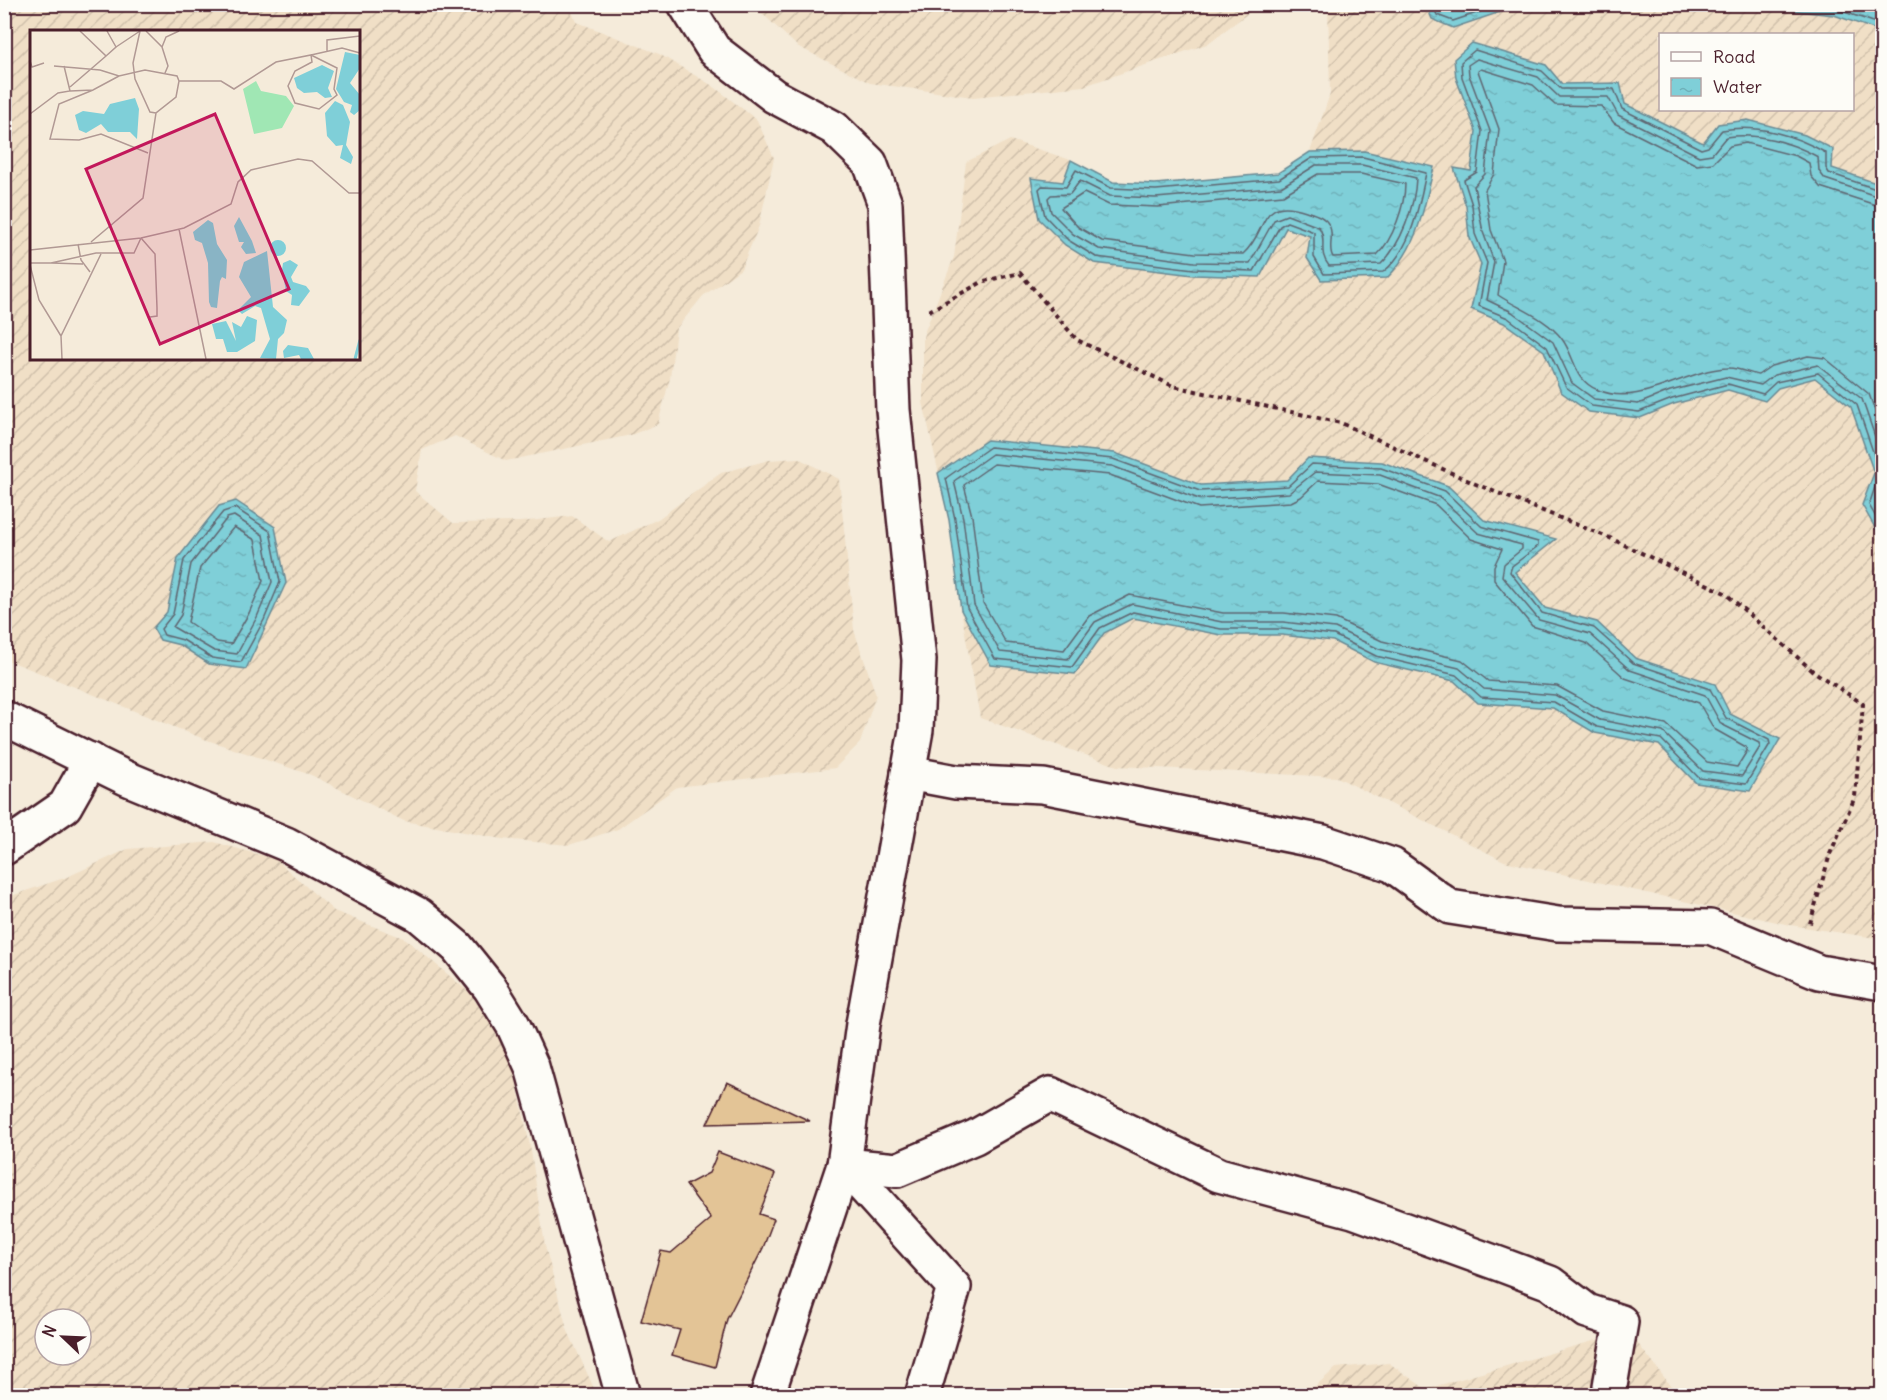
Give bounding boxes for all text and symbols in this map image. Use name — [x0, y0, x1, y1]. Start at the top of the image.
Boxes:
inset map — [30, 30, 360, 360]
legend — [1659, 33, 1854, 111]
text: Road — [1713, 45, 1756, 68]
text: Water — [1713, 75, 1763, 98]
north arrow — [33, 1307, 93, 1367]
text: N — [38, 1322, 61, 1340]

